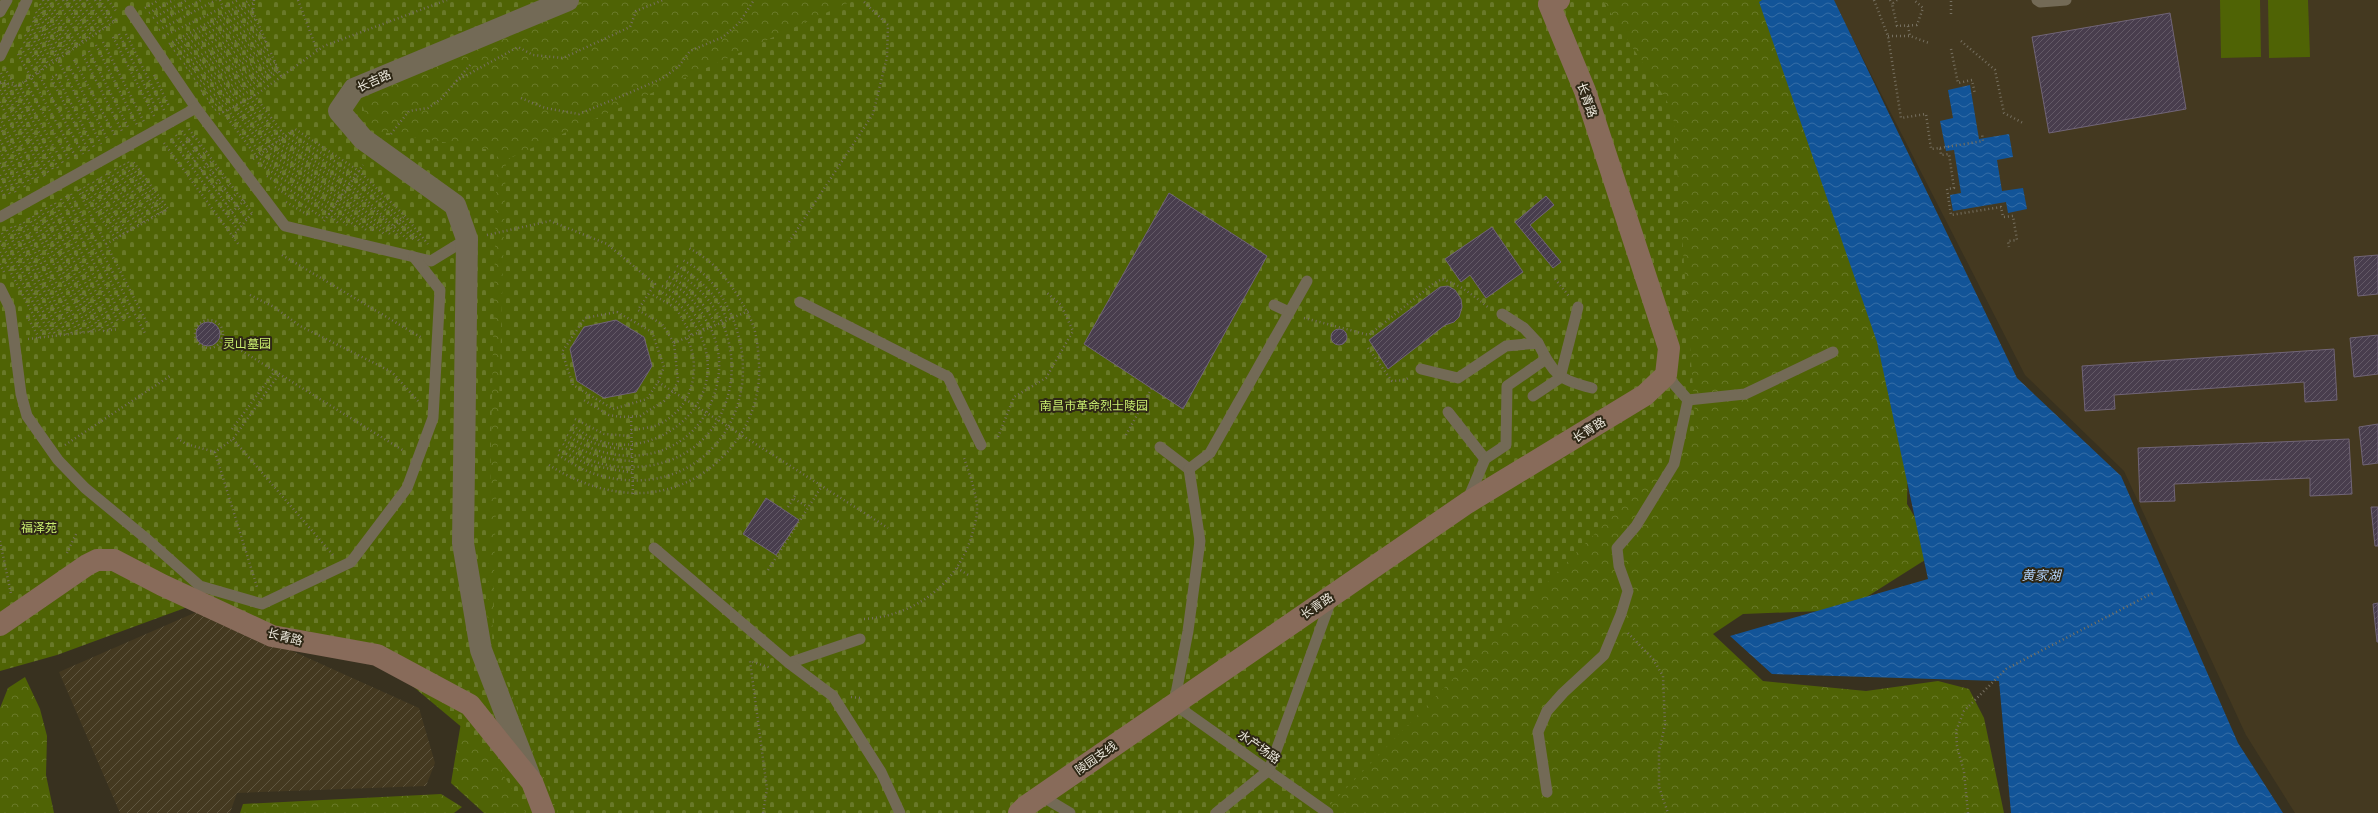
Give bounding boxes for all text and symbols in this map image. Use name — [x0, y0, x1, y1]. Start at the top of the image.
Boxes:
street label: 长吉路 — [354, 66, 393, 95]
street label: 长青路 — [1575, 80, 1600, 119]
park label: 灵山墓园 — [223, 336, 271, 351]
park label: 南昌市革命烈士陵园 — [1040, 398, 1148, 413]
street label: 长青路 — [1569, 414, 1608, 445]
park label: 福泽苑 — [21, 520, 57, 535]
water label: 黄家湖 — [2021, 567, 2062, 584]
street label: 长青路 — [1298, 589, 1336, 622]
street label: 长青路 — [266, 625, 304, 648]
street label: 水产场路 — [1235, 727, 1283, 767]
street label: 陵园支线 — [1072, 738, 1120, 778]

